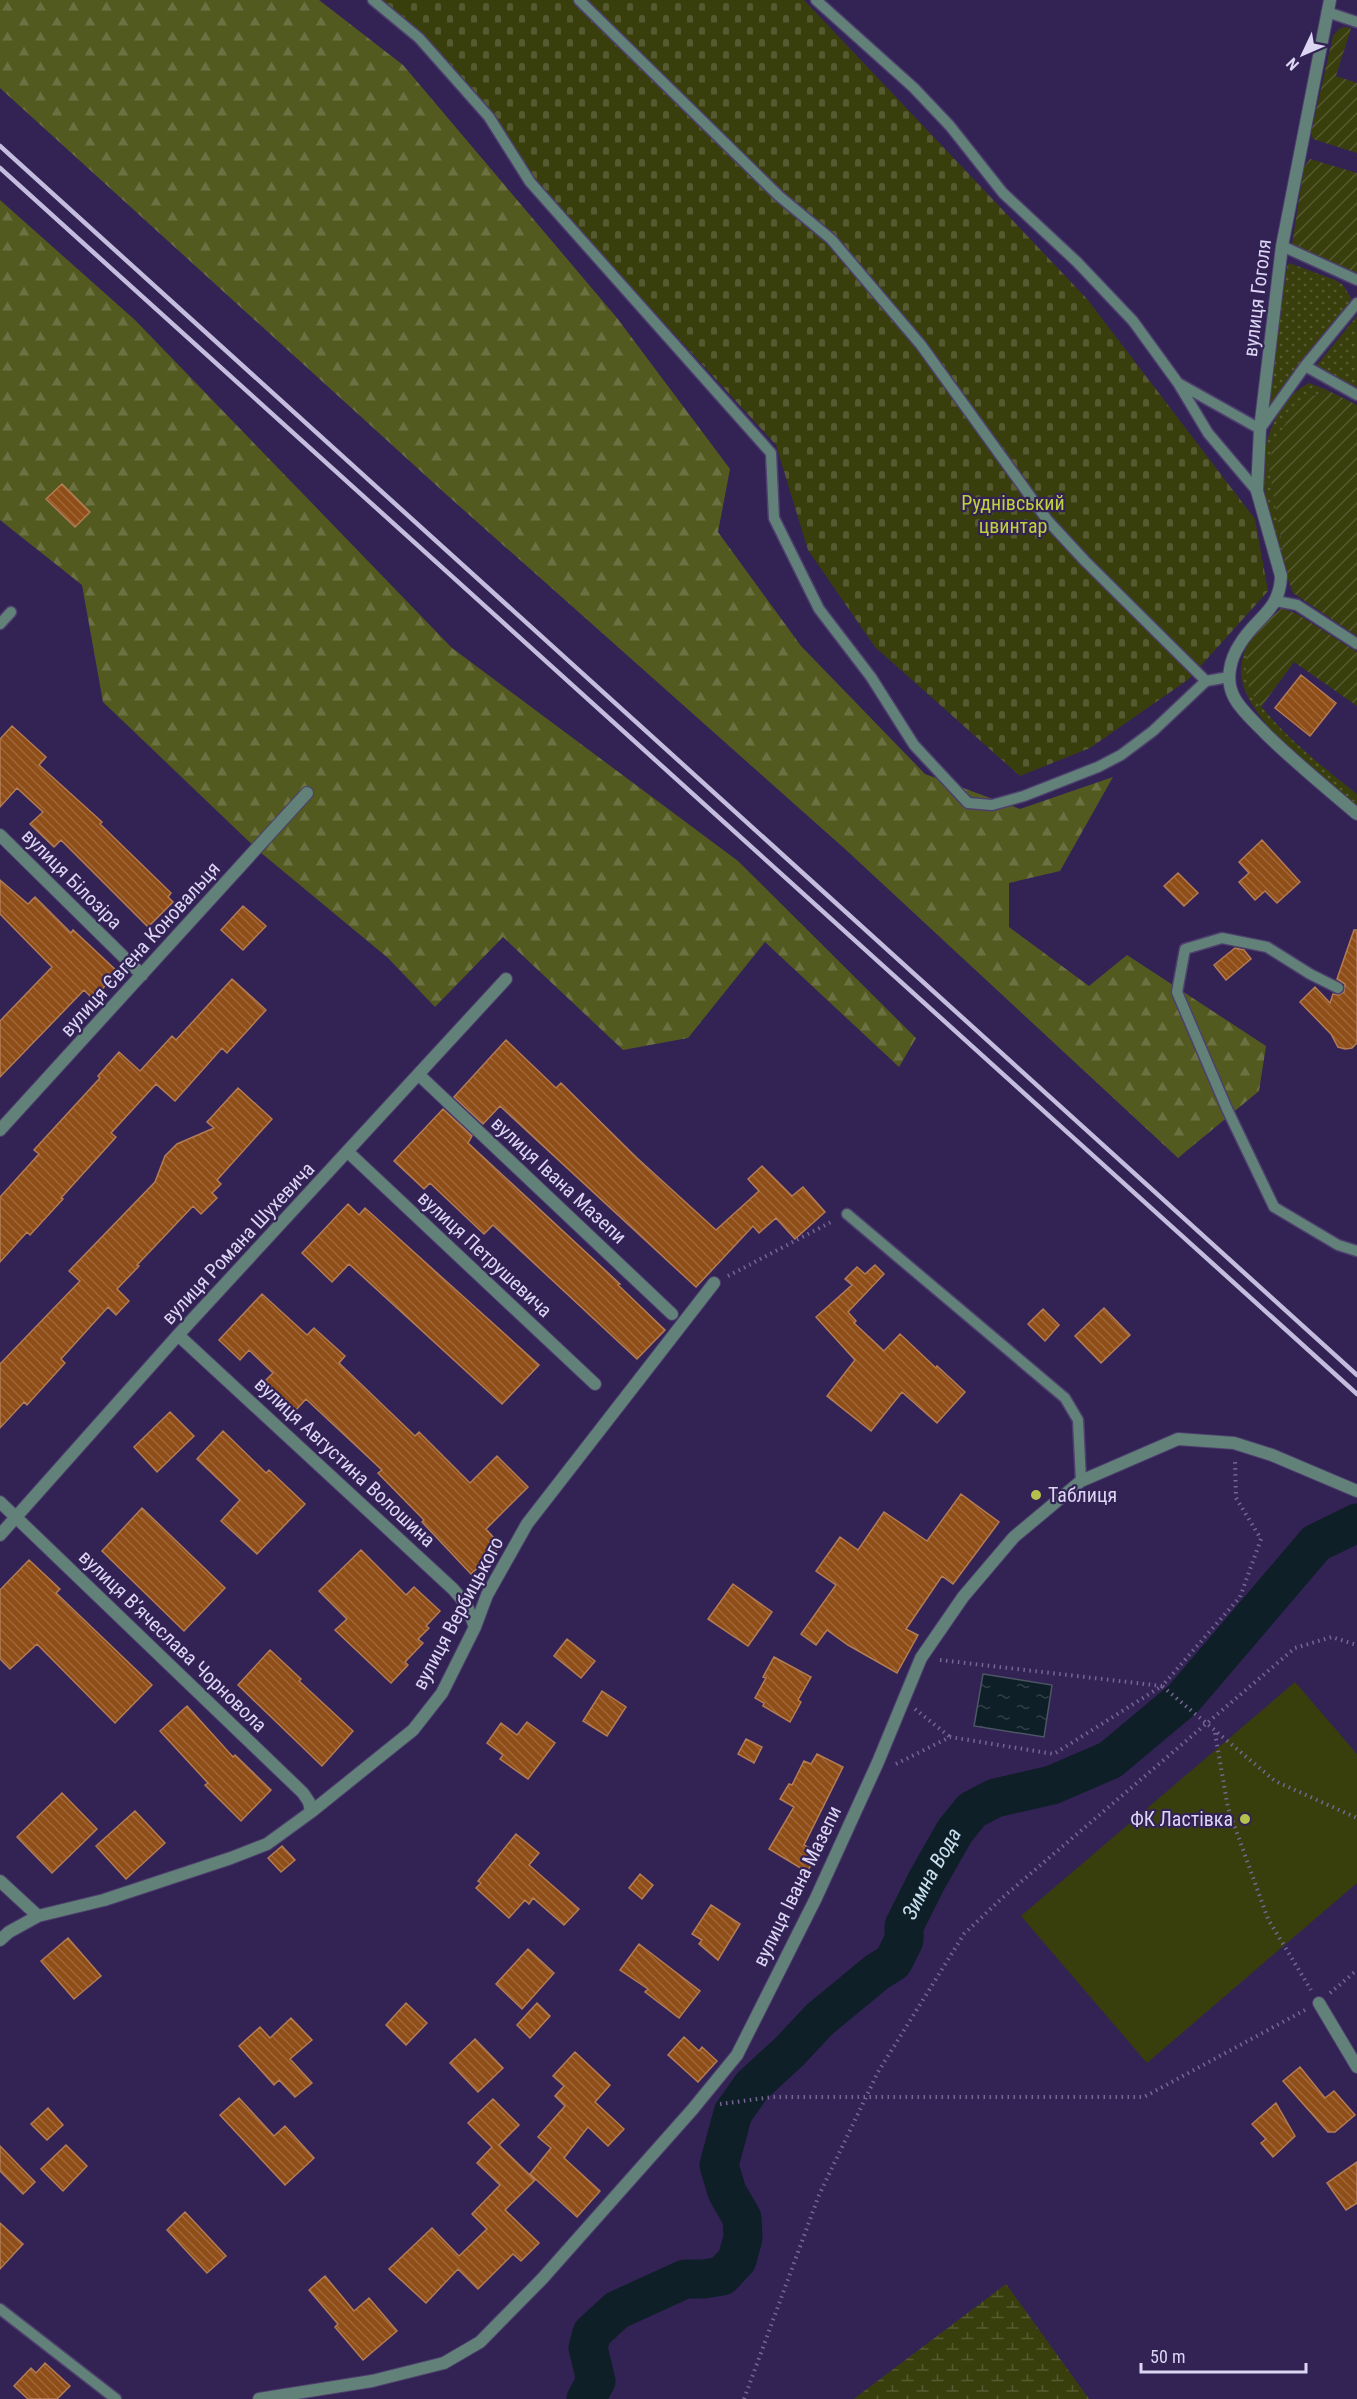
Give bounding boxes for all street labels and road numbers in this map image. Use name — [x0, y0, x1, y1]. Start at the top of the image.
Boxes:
street label: вулиця Гоголя — [1238, 238, 1276, 358]
street label: вулиця Білозіра — [17, 824, 127, 934]
street label: вулиця Євгена Коновальця — [55, 857, 225, 1041]
street label: вулиця Івана Мазепи — [487, 1111, 631, 1249]
street label: вулиця Романа Шухевича — [157, 1157, 319, 1329]
street label: вулиця Петрушевича — [413, 1186, 557, 1322]
street label: вулиця Августина Волошина — [250, 1372, 440, 1552]
street label: вулиця Вербицького — [408, 1532, 508, 1694]
street label: вулиця Вʼячеслава Чорновола — [74, 1545, 272, 1737]
street label: вулиця Івана Мазепи — [748, 1802, 846, 1970]

